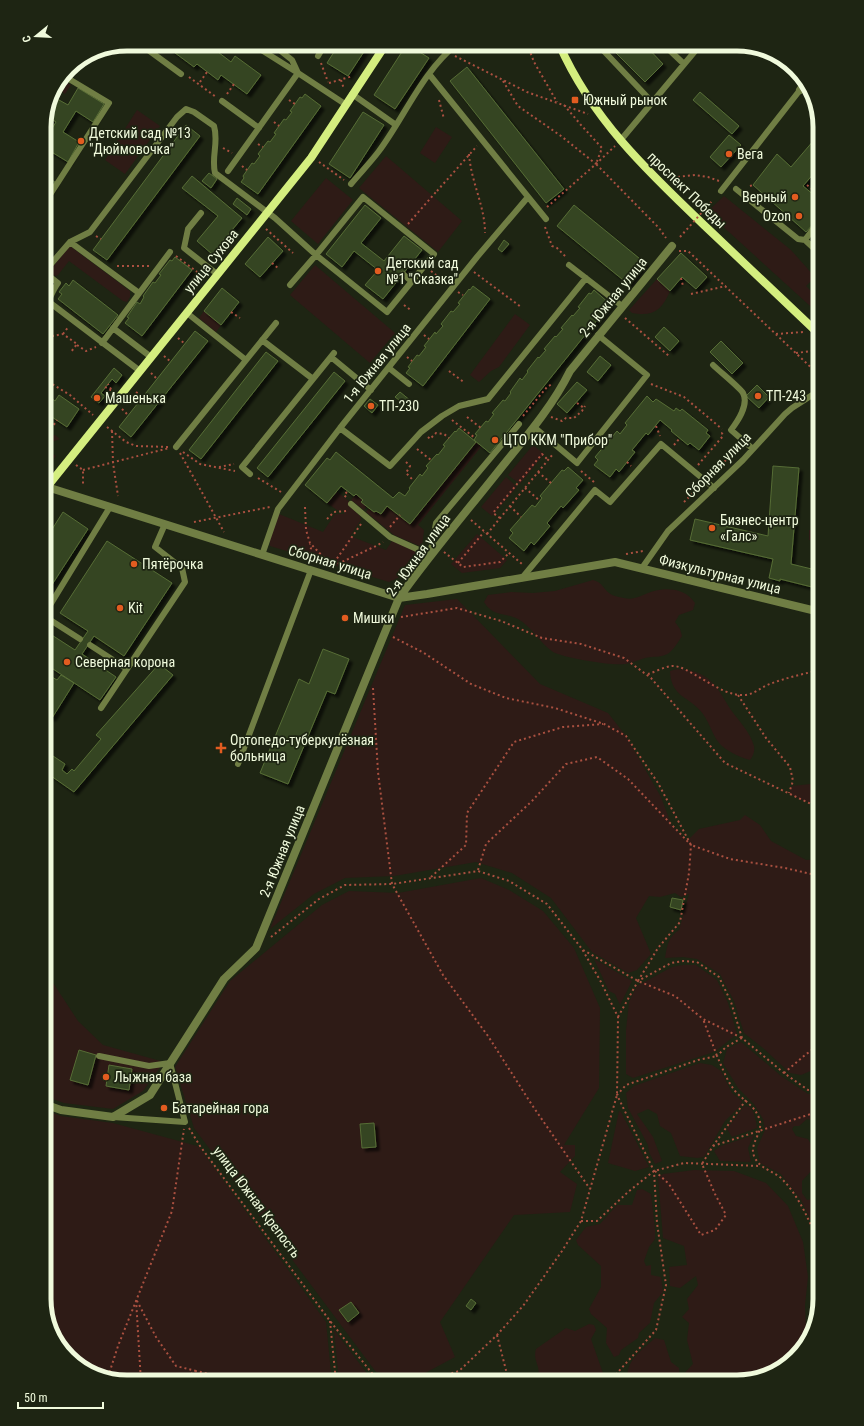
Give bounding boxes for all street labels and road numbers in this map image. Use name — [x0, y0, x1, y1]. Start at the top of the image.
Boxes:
street label: проспект Победы — [644, 148, 730, 232]
street label: улица Сухова — [180, 226, 242, 296]
street label: 2-я Южная улица — [576, 254, 650, 340]
street label: 1-я Южная улица — [340, 320, 414, 406]
street label: Сборная улица — [682, 429, 754, 501]
street label: 2-я Южная улица — [383, 511, 453, 599]
street label: Сборная улица — [286, 542, 374, 582]
street label: Физкультурная улица — [657, 551, 783, 597]
street label: 2-я Южная улица — [256, 803, 308, 899]
street label: улица Южная Крепость — [210, 1143, 304, 1261]

